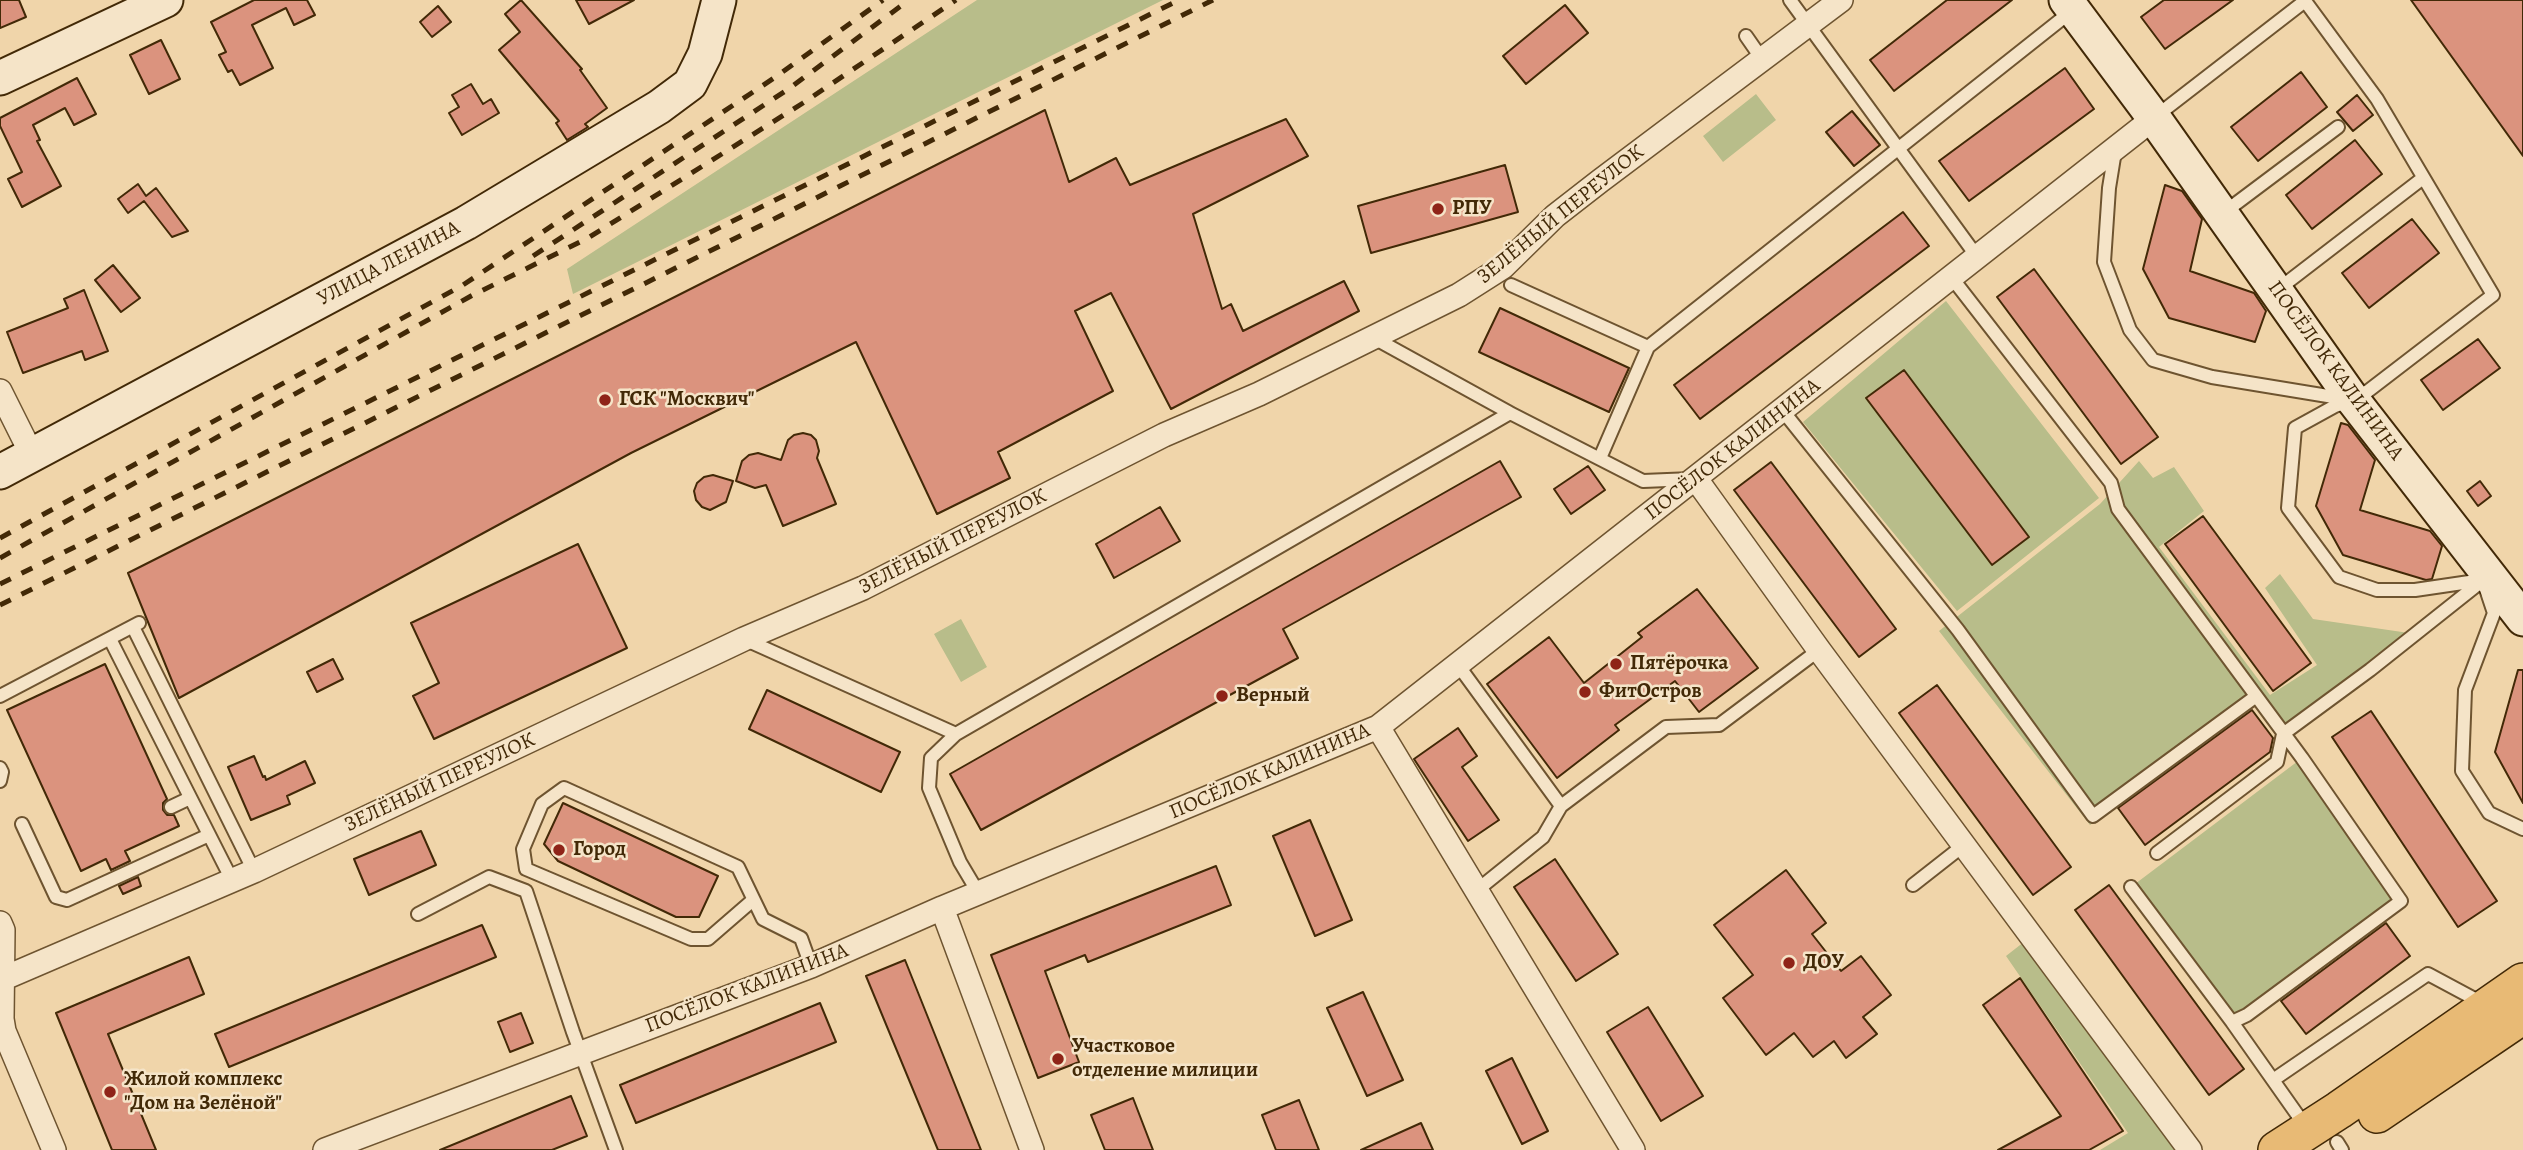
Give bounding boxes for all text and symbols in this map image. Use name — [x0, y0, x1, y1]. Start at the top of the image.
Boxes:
street label: ЗЕЛЁНЫЙ ПЕРЕУЛОК — [1473, 140, 1649, 290]
place label: РПУ — [1452, 196, 1492, 222]
marker: РПУ — [1430, 201, 1446, 217]
street label: УЛИЦА ЛЕНИНА — [313, 216, 465, 312]
street label: ПОСЁЛОК КАЛИНИНА — [2261, 276, 2409, 466]
street label: ПОСЁЛОК КАЛИНИНА — [1640, 374, 1826, 526]
place label: ГСК "Москвич" — [619, 387, 754, 413]
marker: ГСК "Москвич" — [597, 392, 613, 408]
street label: ЗЕЛЁНЫЙ ПЕРЕУЛОК — [855, 484, 1051, 600]
place label: Пятёрочка — [1630, 651, 1728, 677]
marker: Пятёрочка — [1608, 656, 1624, 672]
place label: ФитОстров — [1599, 679, 1702, 705]
place label: Верный — [1236, 683, 1310, 709]
marker: ФитОстров — [1577, 684, 1593, 700]
marker: Верный — [1214, 688, 1230, 704]
street label: ПОСЁЛОК КАЛИНИНА — [1166, 718, 1374, 826]
street label: ЗЕЛЁНЫЙ ПЕРЕУЛОК — [341, 728, 539, 838]
place label: Город — [573, 837, 626, 863]
marker: Город — [551, 842, 567, 858]
street label: ПОСЁЛОК КАЛИНИНА — [642, 939, 852, 1039]
place label: ДОУ — [1803, 950, 1844, 976]
marker: ДОУ — [1781, 955, 1797, 971]
place label: Участковое отделение милиции — [1072, 1034, 1258, 1084]
marker: Участковое отделение милиции — [1050, 1051, 1066, 1067]
place label: Жилой комплекс "Дом на Зелёной" — [124, 1067, 282, 1117]
marker: Жилой комплекс "Дом на Зелёной" — [102, 1084, 118, 1100]

